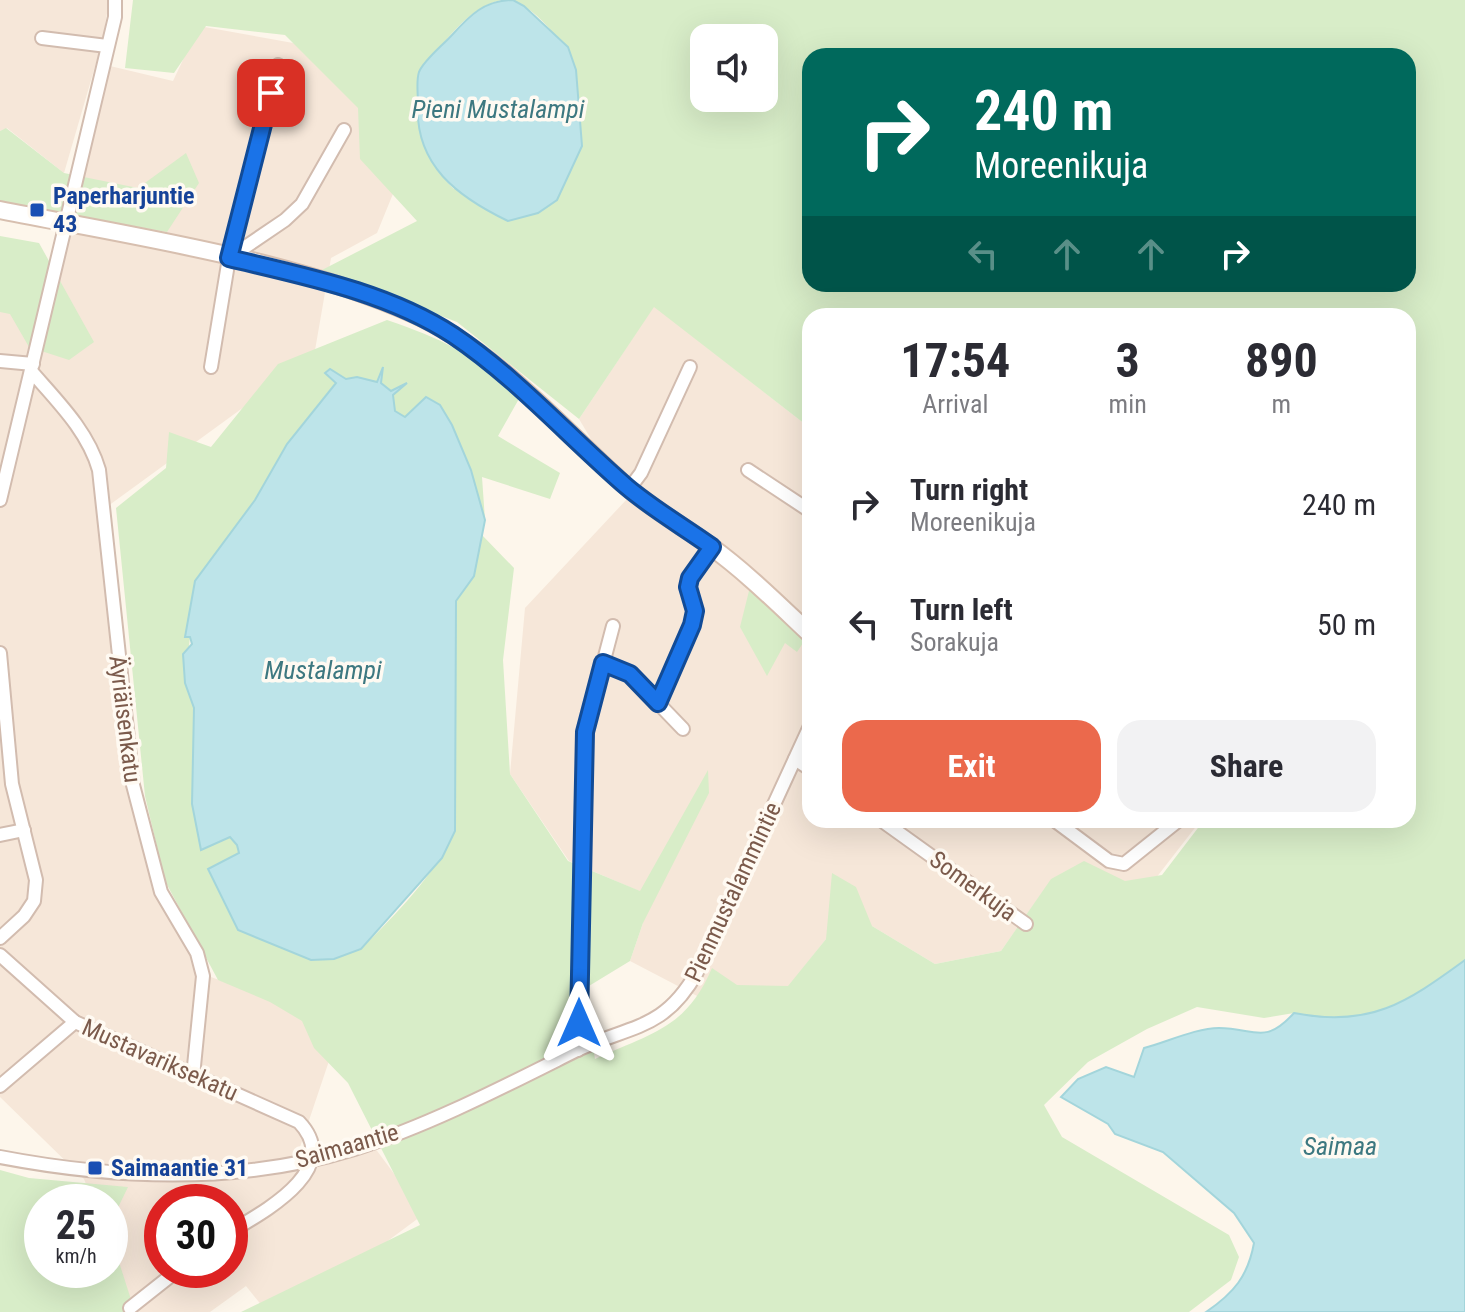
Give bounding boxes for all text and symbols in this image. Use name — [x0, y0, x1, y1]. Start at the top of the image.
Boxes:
map controls — [690, 24, 778, 112]
button: sound — [690, 24, 778, 112]
pin — [237, 59, 305, 127]
icon: arrive — [249, 71, 293, 115]
text: 240 m — [974, 78, 1113, 144]
icon: right — [842, 80, 946, 184]
water label: Pieni Mustalampi — [412, 94, 585, 124]
text: Moreenikuja — [974, 145, 1148, 187]
place label: Paperharjuntie 43 — [53, 182, 195, 238]
marker: Paperharjuntie 43 — [28, 201, 46, 219]
icon: left — [961, 232, 1005, 276]
icon: ahead — [1045, 232, 1089, 276]
icon: ahead — [1129, 232, 1173, 276]
icon: right — [1213, 232, 1257, 276]
text: 17:54 — [900, 332, 1010, 389]
text: 3 — [1116, 332, 1140, 389]
text: 890 — [1245, 332, 1318, 389]
text: Arrival — [922, 389, 988, 419]
text: min — [1109, 389, 1147, 419]
text: m — [1272, 389, 1291, 419]
text: Turn right — [910, 472, 1028, 507]
icon: right — [842, 482, 886, 526]
text: 240 m — [1302, 487, 1376, 522]
text: Moreenikuja — [910, 507, 1036, 537]
text: Turn left — [910, 592, 1013, 627]
icon: left — [842, 602, 886, 646]
text: 50 m — [1317, 607, 1376, 642]
text: Sorakuja — [910, 627, 999, 657]
street label: Äyriäisenkatu — [103, 654, 147, 784]
water label: Mustalampi — [264, 655, 382, 685]
button: Exit — [842, 720, 1101, 812]
button: Share — [1117, 720, 1376, 812]
street label: Pienmustalammintie — [679, 798, 787, 986]
street label: Somerkuja — [924, 845, 1022, 927]
position arrow — [537, 981, 621, 1065]
street label: Mustavariksekatu — [78, 1013, 242, 1107]
street label: Saimaantie — [292, 1118, 402, 1174]
water label: Saimaa — [1303, 1131, 1377, 1161]
place label: Saimaantie 31 — [111, 1154, 248, 1182]
marker: Saimaantie 31 — [86, 1159, 104, 1177]
speed limit sign: 30 — [144, 1184, 248, 1288]
text: 25 — [56, 1202, 96, 1249]
text: km/h — [55, 1244, 97, 1268]

